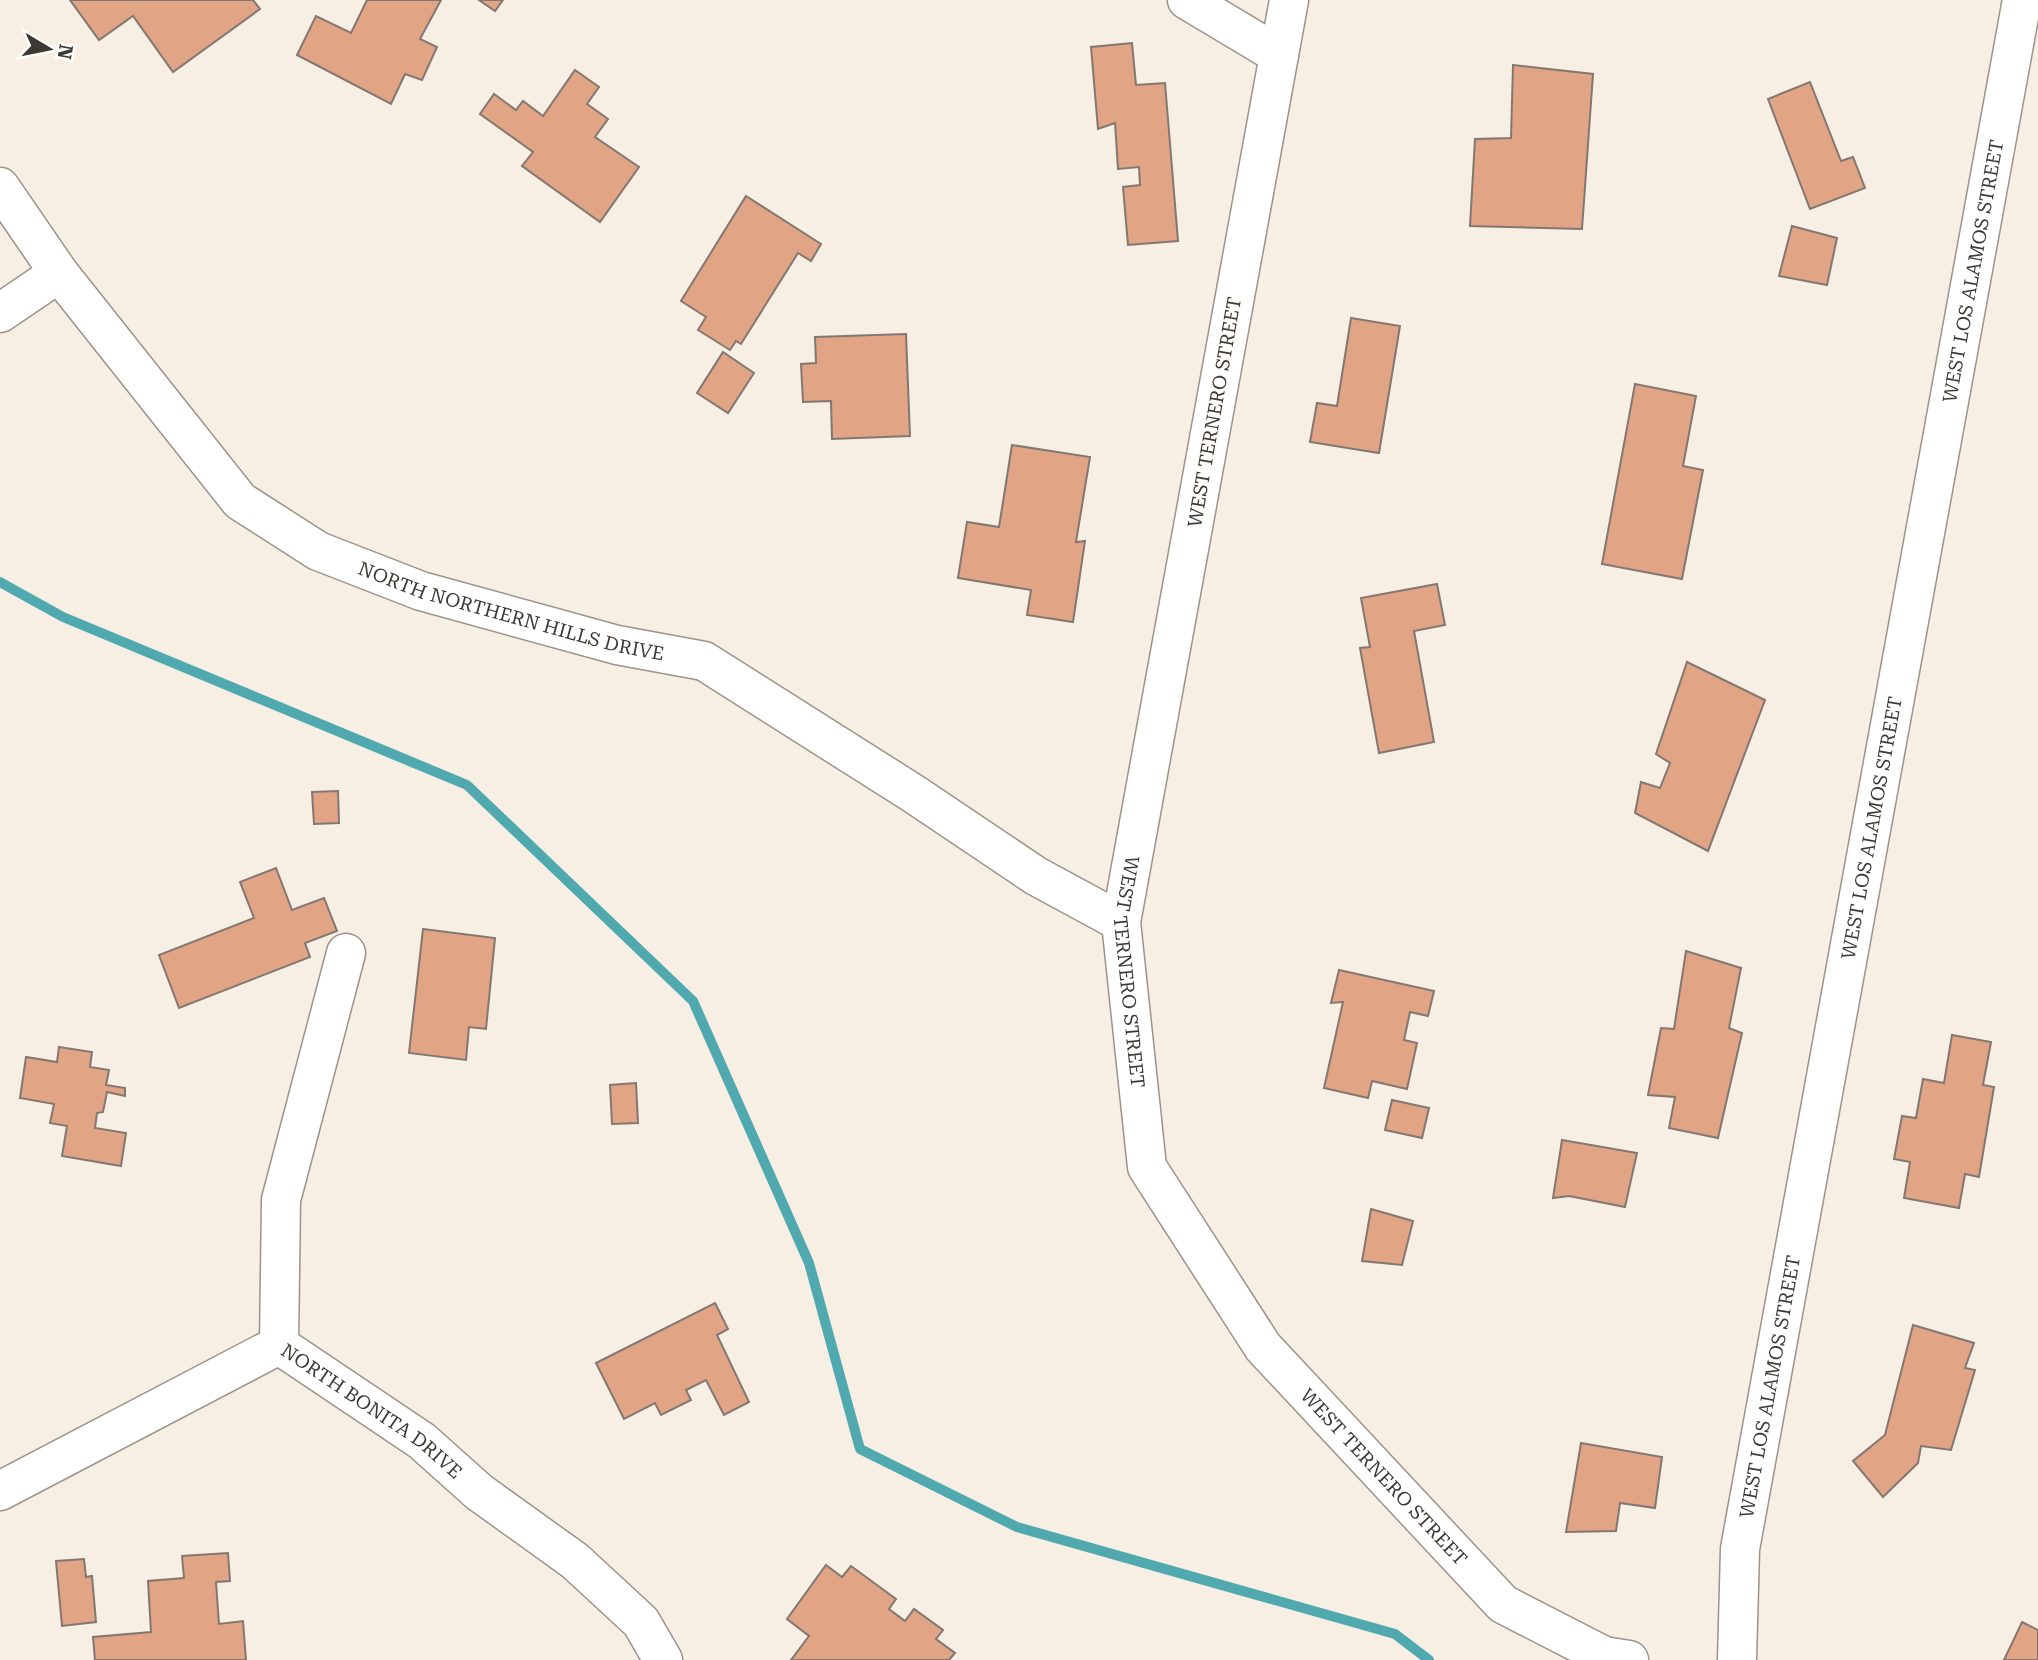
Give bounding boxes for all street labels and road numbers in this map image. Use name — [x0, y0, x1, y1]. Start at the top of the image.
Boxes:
street label: WEST LOS ALAMOS STREET — [1938, 138, 2008, 404]
street label: WEST TERNERO STREET — [1183, 295, 1246, 529]
street label: NORTH NORTHERN HILLS DRIVE — [355, 557, 666, 665]
street label: WEST LOS ALAMOS STREET — [1837, 695, 1907, 961]
street label: WEST TERNERO STREET — [1108, 854, 1150, 1089]
street label: WEST LOS ALAMOS STREET — [1735, 1254, 1805, 1520]
street label: NORTH BONITA DRIVE — [277, 1339, 467, 1484]
street label: WEST TERNERO STREET — [1296, 1384, 1472, 1570]

